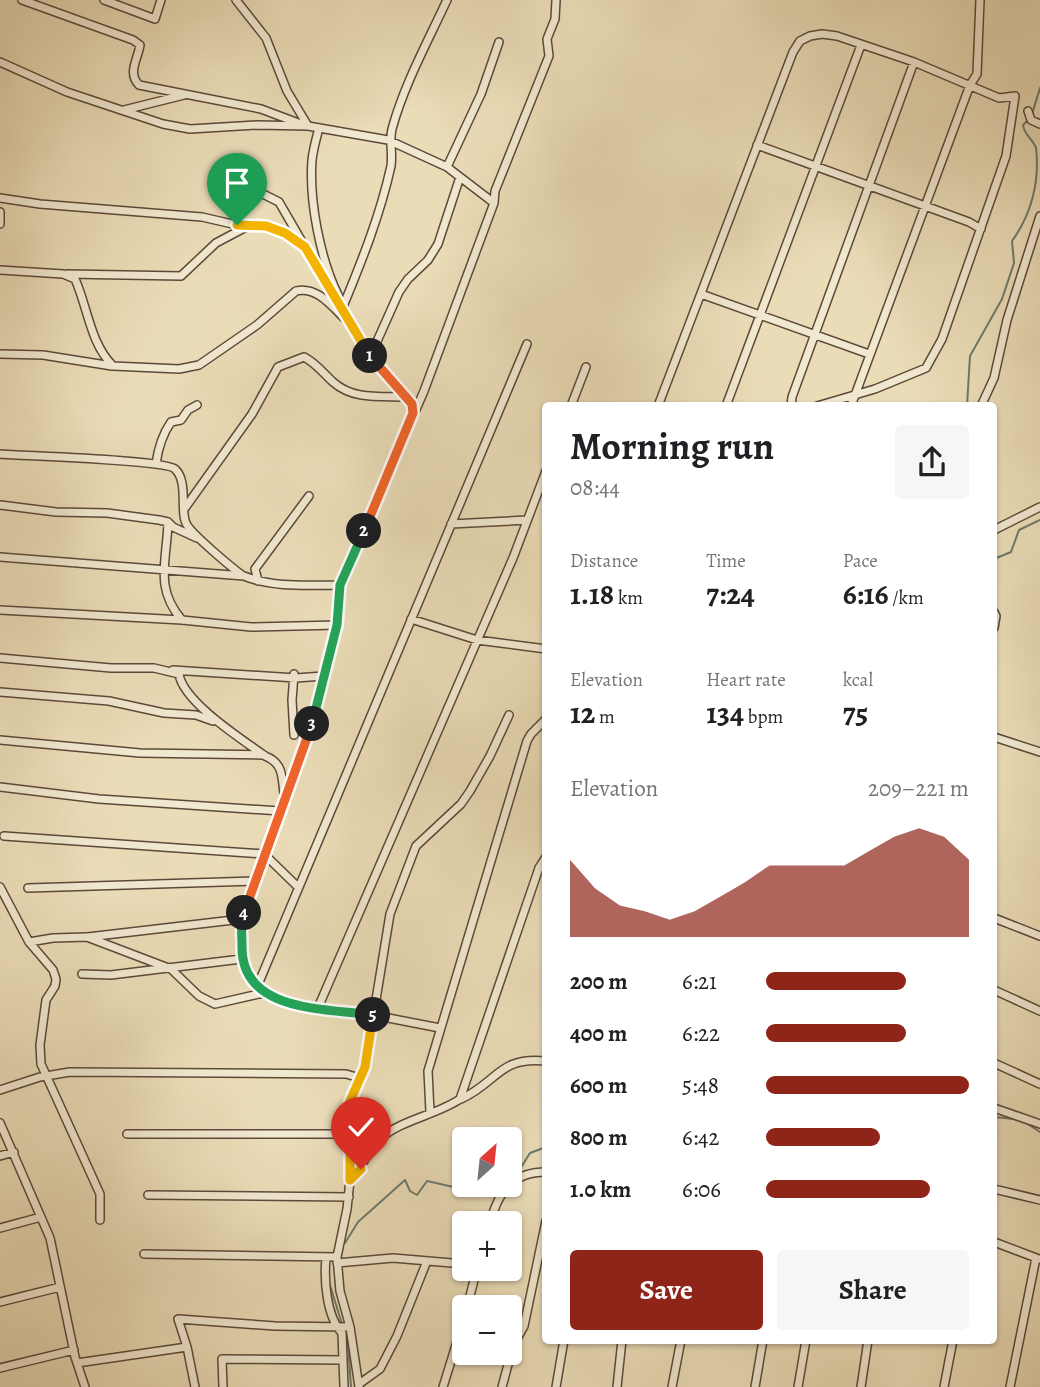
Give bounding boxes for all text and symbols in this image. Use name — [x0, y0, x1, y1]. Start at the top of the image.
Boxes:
pin — [207, 153, 267, 225]
icon: arrive — [218, 164, 256, 202]
pin: 1 — [352, 338, 388, 374]
text: 1 — [366, 342, 373, 368]
text: Morning run — [570, 420, 774, 472]
button: share — [895, 425, 969, 499]
text: 08:44 — [570, 472, 620, 503]
pin: 2 — [346, 514, 382, 548]
text: 2 — [359, 517, 368, 543]
text: Distance — [570, 548, 638, 574]
text: Time — [706, 548, 746, 574]
text: Pace — [843, 548, 878, 574]
text: 1.18 — [570, 574, 614, 614]
text: 7:24 — [706, 574, 755, 614]
text: 6:16 — [843, 574, 889, 614]
text: km — [614, 585, 643, 611]
text: /km — [889, 585, 924, 611]
text: Elevation — [570, 667, 643, 693]
text: Heart rate — [706, 667, 786, 693]
text: kcal — [843, 667, 873, 693]
text: 12 — [570, 693, 595, 733]
text: 134 — [706, 693, 744, 733]
text: 75 — [843, 693, 868, 733]
text: m — [595, 704, 615, 730]
text: bpm — [744, 704, 783, 730]
pin: 3 — [294, 706, 330, 742]
text: 3 — [307, 710, 316, 736]
text: Elevation — [570, 773, 658, 804]
text: 209–221 m — [868, 773, 969, 804]
pin: 4 — [226, 895, 262, 930]
text: 4 — [239, 899, 248, 925]
text: 200 m — [570, 966, 628, 997]
text: 6:21 — [682, 966, 717, 997]
pin: 5 — [356, 998, 390, 1032]
text: 5 — [368, 1001, 377, 1027]
text: 400 m — [570, 1018, 627, 1049]
text: 6:22 — [682, 1018, 720, 1049]
text: 600 m — [570, 1070, 627, 1101]
text: 5:48 — [682, 1070, 719, 1101]
pin — [331, 1097, 391, 1169]
icon: check — [342, 1108, 380, 1146]
text: 800 m — [570, 1122, 627, 1153]
text: 6:42 — [682, 1122, 719, 1153]
north arrow — [452, 1127, 522, 1197]
map controls — [452, 1127, 522, 1365]
text: 1.0 km — [570, 1174, 631, 1205]
text: 6:06 — [682, 1174, 721, 1205]
button: + — [452, 1211, 522, 1281]
button: Save — [570, 1250, 763, 1330]
button: Share — [777, 1250, 969, 1330]
button: − — [452, 1295, 522, 1365]

